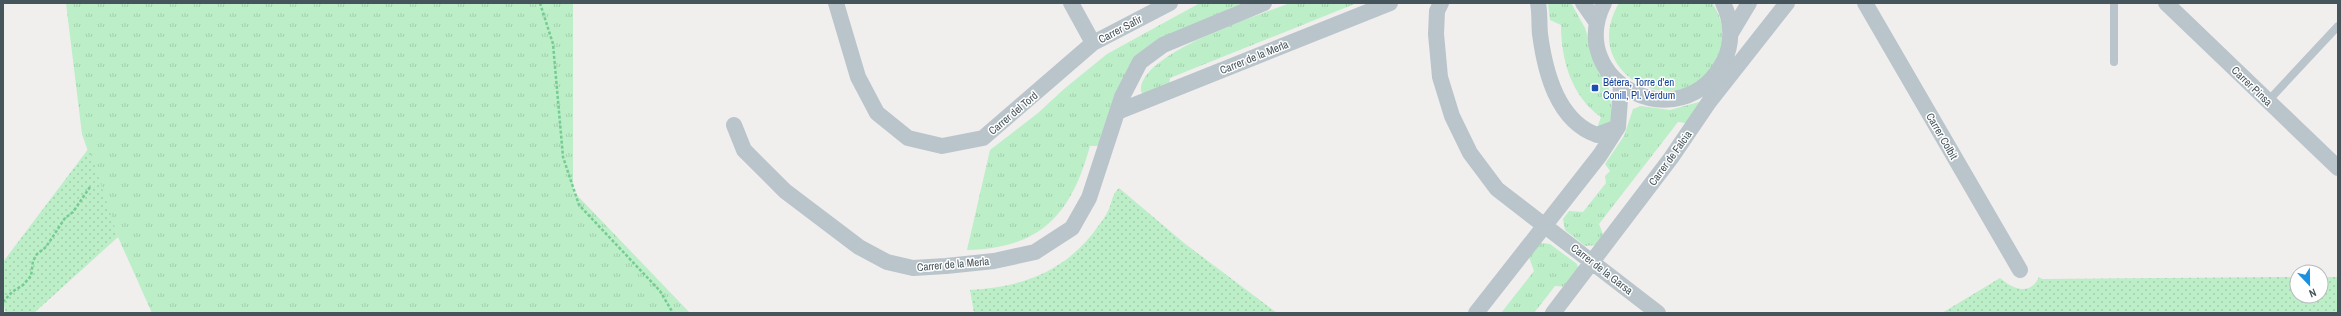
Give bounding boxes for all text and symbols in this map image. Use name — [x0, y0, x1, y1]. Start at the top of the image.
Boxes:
street label: Carrer Safir — [1096, 12, 1144, 46]
street label: Carrer de la Merla — [1218, 37, 1290, 77]
street label: Carrer Pinsa — [2229, 63, 2275, 109]
place label: Bétera, Torre d'en Conill, Pl. Verdum — [1603, 75, 1675, 102]
marker: Bétera, Torre d'en Conill, Pl. Verdum — [1590, 83, 1600, 93]
street label: Carrer del Tord — [986, 88, 1040, 138]
street label: Carrer Colbit — [1923, 110, 1961, 162]
street label: Carrer de Falcia — [1645, 128, 1695, 188]
street label: Carrer de la Garsa — [1568, 240, 1636, 298]
street label: Carrer de la Merla — [916, 254, 990, 274]
north arrow — [2289, 264, 2329, 304]
text: N — [2307, 286, 2318, 301]

